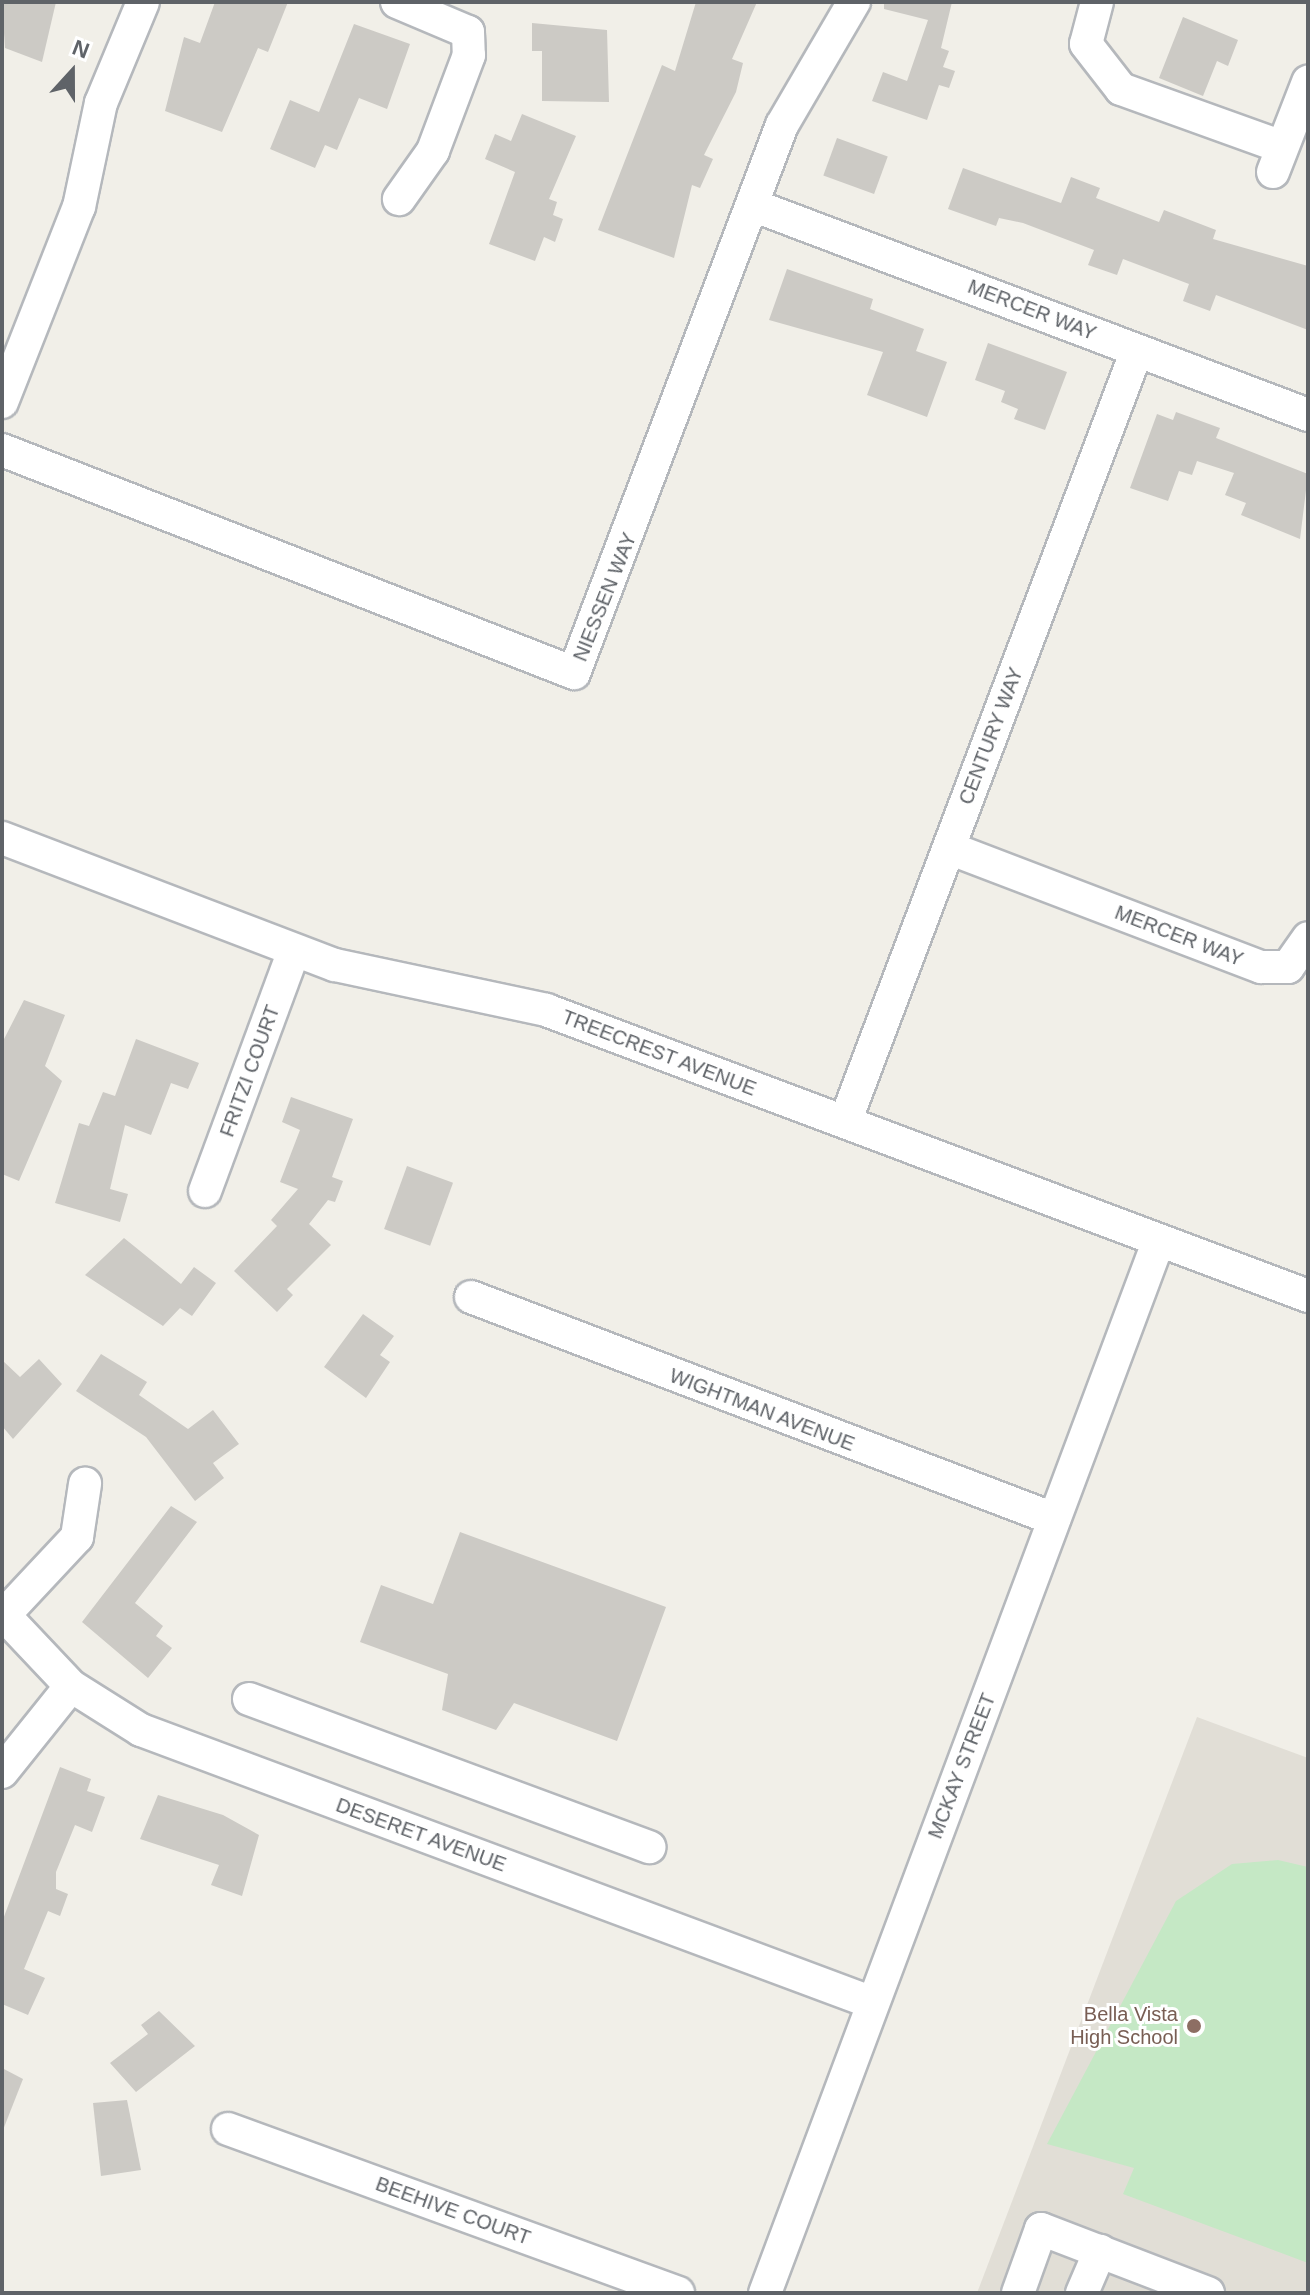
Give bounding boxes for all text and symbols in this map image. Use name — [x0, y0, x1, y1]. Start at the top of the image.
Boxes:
north arrow — [32, 32, 112, 112]
text: N — [69, 35, 93, 64]
street label: MERCER WAY — [964, 275, 1100, 345]
street label: NIESSEN WAY — [568, 529, 642, 665]
street label: CENTURY WAY — [954, 664, 1028, 808]
street label: MERCER WAY — [1111, 901, 1247, 971]
street label: FRITZI COURT — [215, 1002, 285, 1140]
street label: TREECREST AVENUE — [558, 1005, 760, 1101]
street label: WIGHTMAN AVENUE — [666, 1363, 858, 1457]
street label: MCKAY STREET — [923, 1690, 1001, 1842]
street label: DESERET AVENUE — [332, 1793, 510, 1877]
place label: Bella Vista High School — [1070, 2002, 1178, 2049]
marker: Bella Vista High School — [1185, 2017, 1203, 2035]
street label: BEEHIVE COURT — [372, 2172, 534, 2250]

